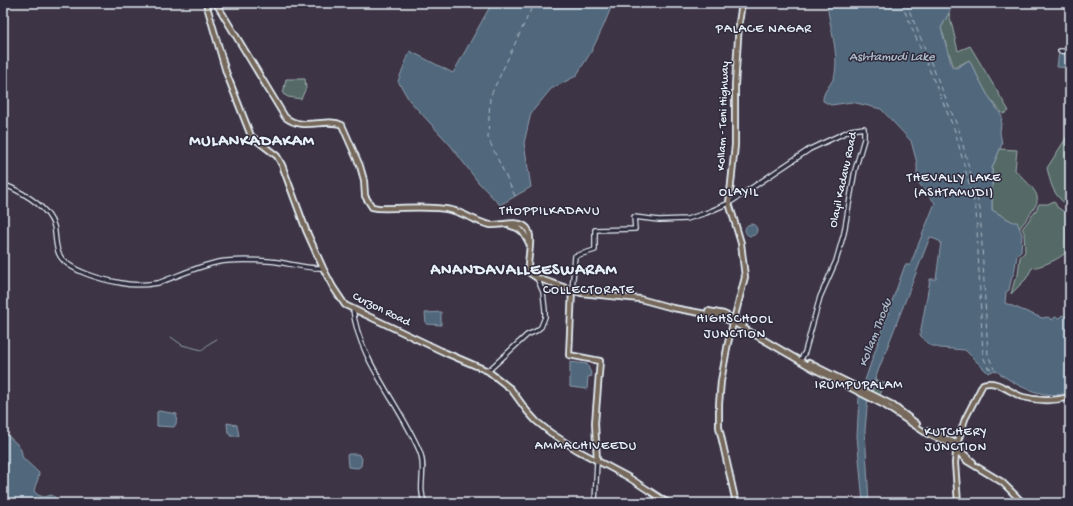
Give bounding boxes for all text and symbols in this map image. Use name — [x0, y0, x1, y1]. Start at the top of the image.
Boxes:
district label: PALACE NAGAR — [715, 22, 812, 37]
water label: Ashtamudi Lake — [849, 50, 936, 65]
street label: Kollam - Teni Highway — [715, 61, 733, 171]
street label: Olayil Kadavu Road — [827, 130, 861, 229]
district label: MULANKADAKAM — [189, 133, 315, 152]
district label: THEVALLY LAKE (ASHTAMUDI) — [906, 171, 1001, 201]
district label: OLAYIL — [719, 185, 759, 200]
district label: THOPPILKADAVU — [498, 204, 601, 219]
district label: ANANDAVALLEESWARAM — [429, 262, 618, 281]
district label: COLLECTORATE — [543, 283, 635, 298]
street label: Curzon Road — [350, 290, 413, 330]
water label: Kollam Thodu — [856, 296, 896, 369]
district label: HIGHSCHOOL JUNCTION — [696, 312, 774, 342]
district label: IRUMPUPALAM — [815, 378, 903, 393]
district label: KUTCHERY JUNCTION — [924, 425, 988, 455]
district label: AMMACHIVEEDU — [535, 439, 637, 454]

